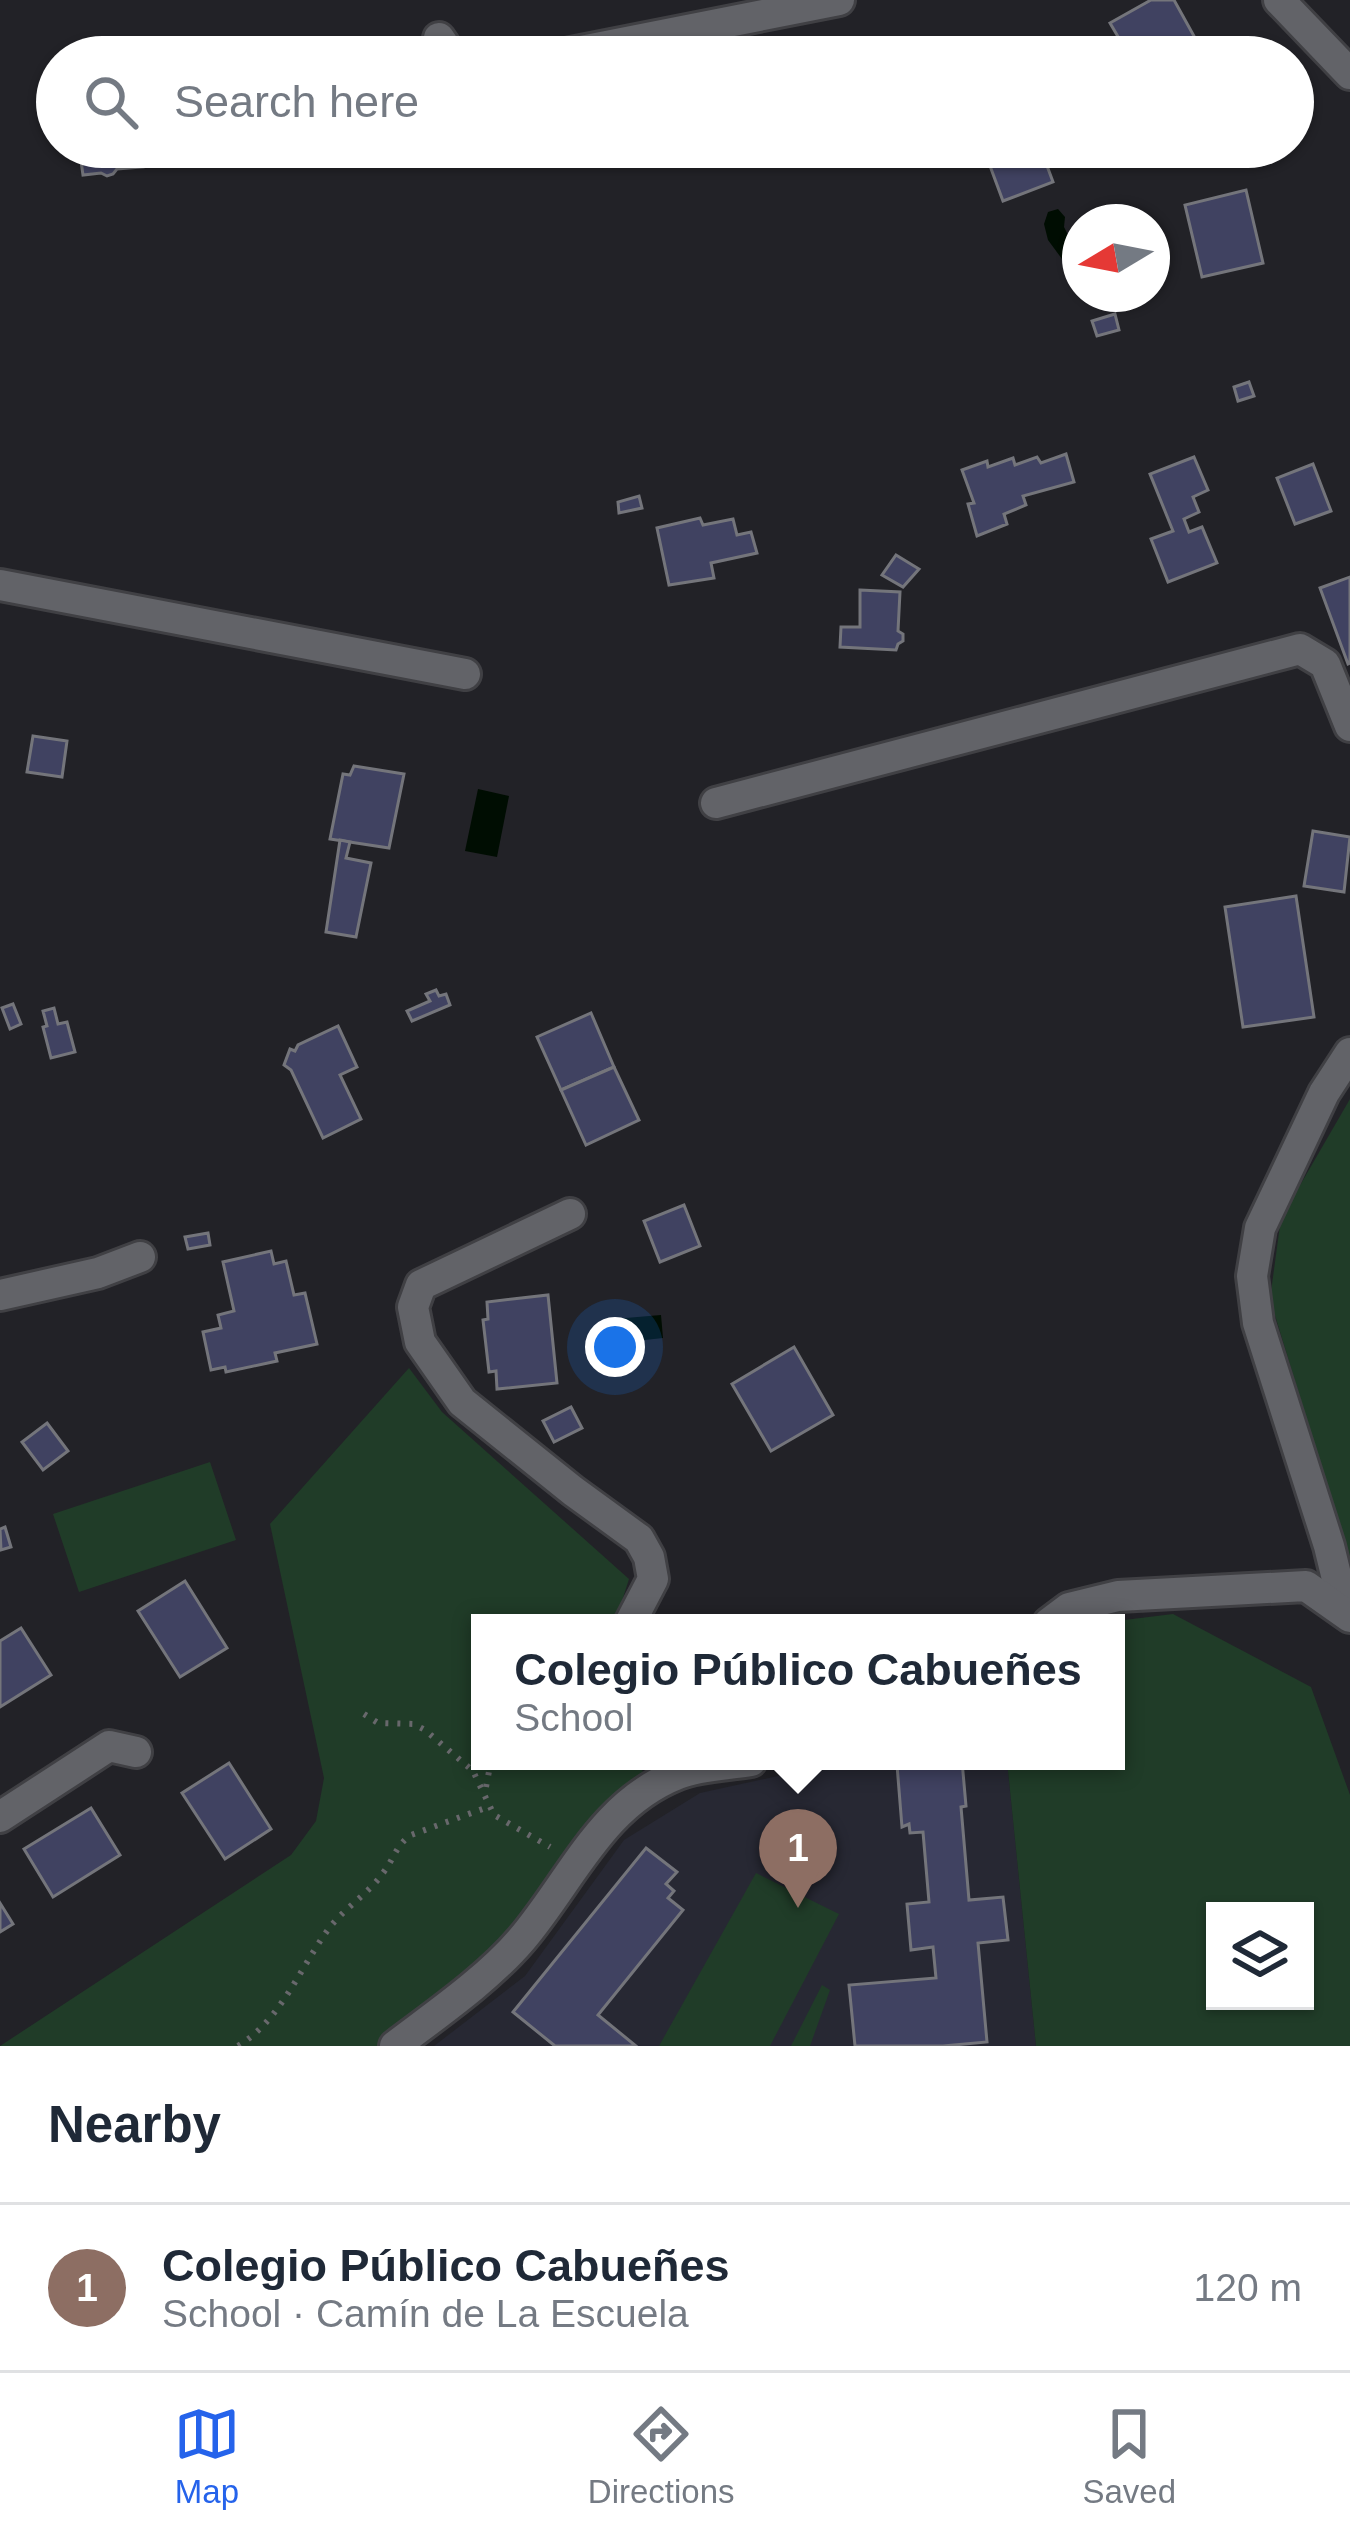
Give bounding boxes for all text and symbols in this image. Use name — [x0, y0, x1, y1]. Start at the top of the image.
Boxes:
search box — [36, 36, 1314, 168]
icon: search — [78, 69, 144, 135]
text: Search here — [174, 76, 419, 127]
north arrow — [1062, 204, 1170, 312]
your location — [585, 1317, 645, 1377]
popup — [471, 1614, 1125, 1770]
text: Colegio Público Cabueñes — [514, 1644, 1082, 1695]
text: School — [514, 1696, 633, 1739]
pin: 1 — [759, 1809, 837, 1908]
map controls — [1206, 1902, 1314, 2010]
button: layers — [1206, 1902, 1314, 2010]
text: Nearby — [48, 2096, 221, 2153]
text: Colegio Público Cabueñes — [162, 2240, 730, 2291]
text: 1 — [76, 2266, 98, 2309]
text: 120 m — [1194, 2266, 1302, 2309]
text: School · Camín de La Escuela — [162, 2292, 689, 2335]
tab: Map — [174, 2401, 240, 2511]
tab: Directions — [588, 2401, 735, 2511]
tab: Saved — [1082, 2401, 1176, 2511]

